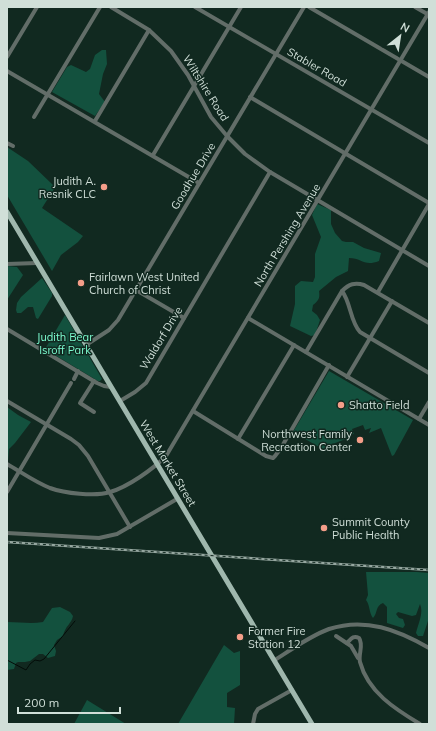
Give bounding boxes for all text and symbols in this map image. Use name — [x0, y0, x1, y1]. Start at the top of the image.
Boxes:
north arrow — [380, 16, 420, 56]
text: N — [398, 19, 412, 35]
street label: Stabler Road — [285, 44, 349, 90]
street label: Wiltshire Road — [180, 52, 232, 124]
street label: Goodhue Drive — [168, 140, 218, 212]
place label: Judith A. Resnik CLC — [39, 174, 96, 201]
street label: North Pershing Avenue — [251, 181, 323, 289]
marker: Judith A. Resnik CLC — [99, 182, 109, 192]
place label: Fairlawn West United Church of Christ — [89, 270, 199, 297]
marker: Fairlawn West United Church of Christ — [76, 278, 86, 288]
street label: Waldorf Drive — [137, 304, 185, 372]
park label: Judith Bear Isroff Park — [37, 330, 93, 357]
place label: Shatto Field — [349, 398, 410, 412]
marker: Shatto Field — [336, 400, 346, 410]
street label: West Market Street — [137, 417, 199, 509]
place label: Northwest Family Recreation Center — [261, 427, 352, 454]
marker: Northwest Family Recreation Center — [355, 435, 365, 445]
place label: Summit County Public Health — [332, 515, 410, 542]
marker: Summit County Public Health — [319, 523, 329, 533]
place label: Former Fire Station 12 — [248, 624, 305, 651]
marker: Former Fire Station 12 — [235, 632, 245, 642]
scale bar — [18, 689, 120, 715]
text: 200 m — [24, 695, 59, 710]

